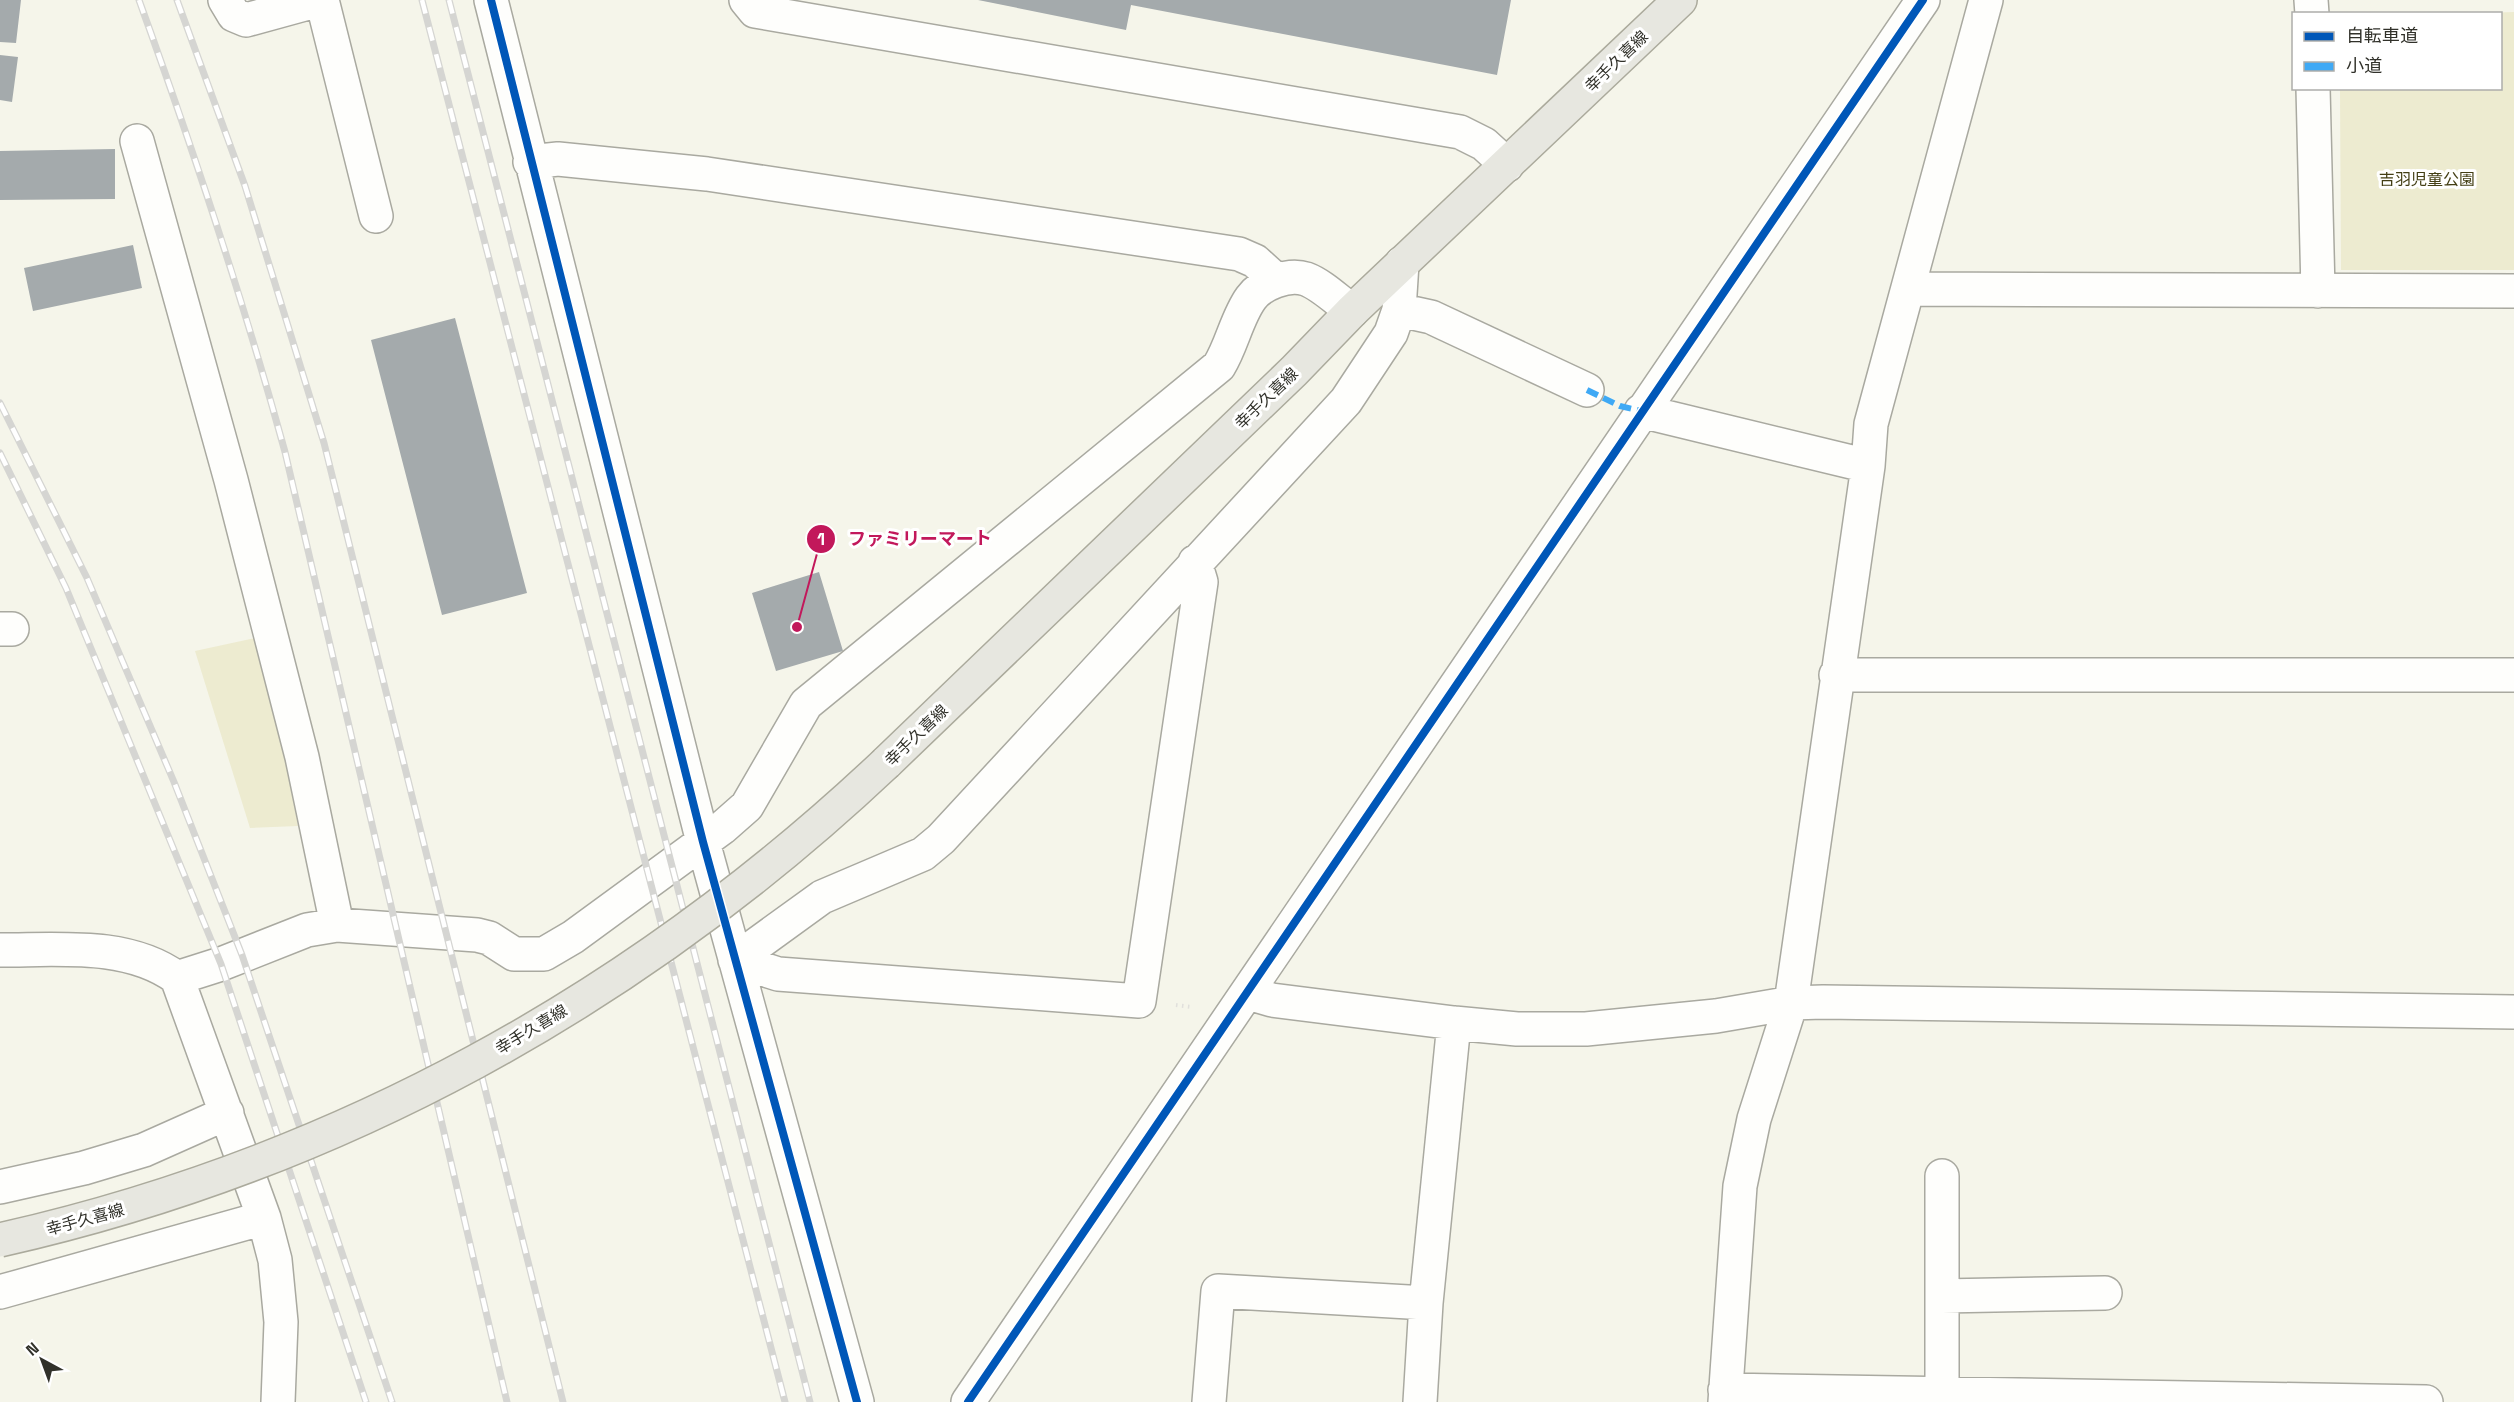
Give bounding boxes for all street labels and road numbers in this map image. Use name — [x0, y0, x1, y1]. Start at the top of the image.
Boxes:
street label: 幸手久喜線 — [1580, 26, 1652, 97]
street label: 幸手久喜線 — [1230, 363, 1302, 434]
street label: 幸手久喜線 — [880, 700, 952, 771]
street label: 幸手久喜線 — [492, 1000, 571, 1059]
street label: 幸手久喜線 — [44, 1199, 126, 1240]

